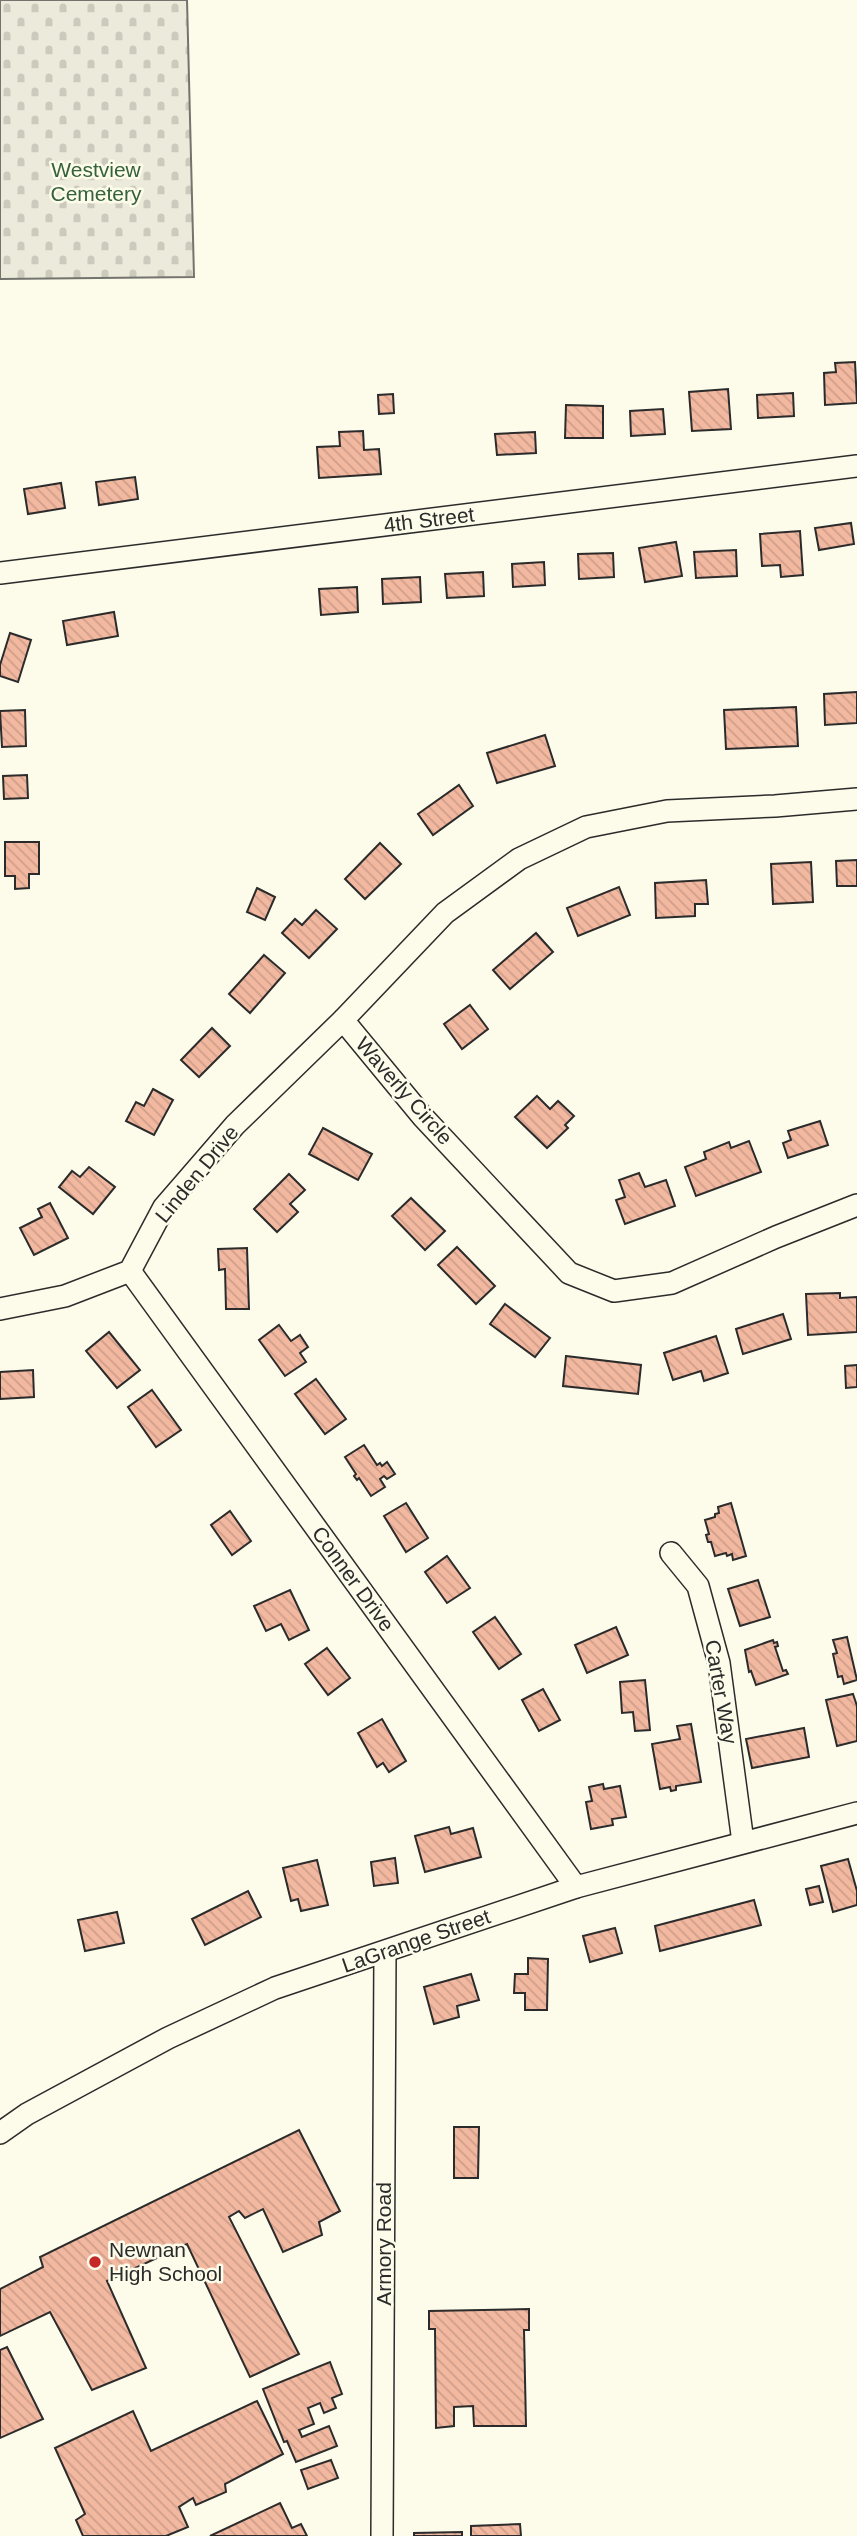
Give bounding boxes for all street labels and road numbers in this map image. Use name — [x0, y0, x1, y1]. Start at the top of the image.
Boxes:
street label: 4th Street — [382, 503, 476, 536]
street label: Waverly Circle — [352, 1032, 457, 1149]
street label: Linden Drive — [151, 1121, 243, 1227]
street label: Conner Drive — [308, 1522, 399, 1636]
street label: Carter Way — [701, 1638, 742, 1746]
street label: LaGrange Street — [339, 1904, 493, 1977]
street label: Armory Road — [372, 2182, 395, 2306]

